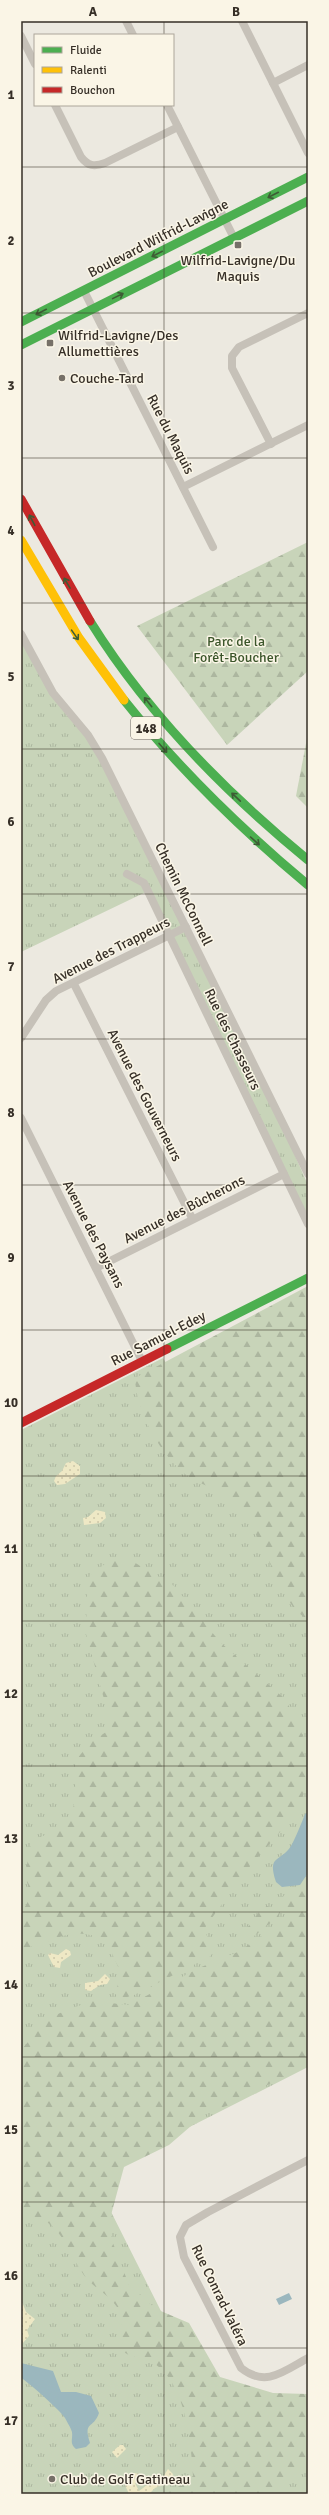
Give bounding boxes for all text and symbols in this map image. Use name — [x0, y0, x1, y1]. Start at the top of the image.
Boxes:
text: A — [89, 4, 98, 20]
text: B — [232, 4, 240, 20]
legend — [34, 34, 174, 106]
text: Fluide — [70, 43, 102, 58]
text: Ralenti — [70, 63, 107, 78]
text: Bouchon — [70, 83, 115, 98]
text: 1 — [7, 87, 15, 103]
one-way arrow — [268, 192, 280, 199]
street label: Boulevard Wilfrid-Lavigne — [85, 196, 231, 281]
text: 2 — [7, 233, 15, 249]
marker: Wilfrid-Lavigne/Du Maquis — [233, 240, 243, 250]
one-way arrow — [152, 251, 164, 258]
place label: Wilfrid-Lavigne/Du Maquis — [181, 252, 295, 285]
one-way arrow — [112, 292, 124, 299]
one-way arrow — [35, 309, 47, 316]
place label: Wilfrid-Lavigne/Des Allumettières — [58, 327, 178, 360]
marker: Wilfrid-Lavigne/Des Allumettières — [45, 338, 55, 348]
place label: Couche-Tard — [70, 370, 144, 387]
marker: Couche-Tard — [57, 373, 67, 383]
text: 3 — [7, 378, 15, 394]
street label: Rue du Maquis — [143, 391, 198, 477]
one-way arrow — [28, 514, 36, 526]
text: 4 — [7, 523, 15, 539]
one-way arrow — [62, 577, 70, 589]
one-way arrow — [71, 629, 79, 640]
park label: Parc de la Forêt-Boucher — [193, 633, 280, 666]
text: 5 — [7, 669, 15, 685]
one-way arrow — [144, 696, 153, 707]
road number: 148 — [131, 717, 161, 739]
one-way arrow — [159, 743, 168, 754]
one-way arrow — [232, 793, 242, 802]
text: 6 — [7, 814, 15, 830]
one-way arrow — [250, 836, 260, 846]
street label: Chemin McConnell — [151, 840, 216, 949]
street label: Avenue des Trappeurs — [50, 913, 173, 987]
text: 7 — [7, 959, 15, 975]
street label: Rue des Chasseurs — [201, 986, 264, 1093]
street label: Avenue des Gouverneurs — [104, 1026, 185, 1164]
text: 8 — [7, 1105, 15, 1121]
street label: Avenue des Bûcherons — [121, 1172, 248, 1247]
street label: Avenue des Paysans — [59, 1178, 128, 1291]
text: 9 — [7, 1250, 15, 1266]
street label: Rue Samuel-Edey — [108, 1307, 209, 1370]
text: 10 — [4, 1395, 18, 1411]
text: 11 — [4, 1541, 18, 1557]
text: 12 — [4, 1686, 18, 1702]
text: 13 — [4, 1831, 18, 1847]
text: 14 — [4, 1977, 18, 1993]
text: 15 — [4, 2122, 18, 2138]
street label: Rue Conrad-Valéra — [188, 2242, 251, 2349]
text: 16 — [4, 2268, 18, 2284]
text: 17 — [4, 2413, 18, 2429]
place label: Club de Golf Gatineau — [60, 2471, 190, 2488]
marker: Club de Golf Gatineau — [47, 2474, 57, 2484]

